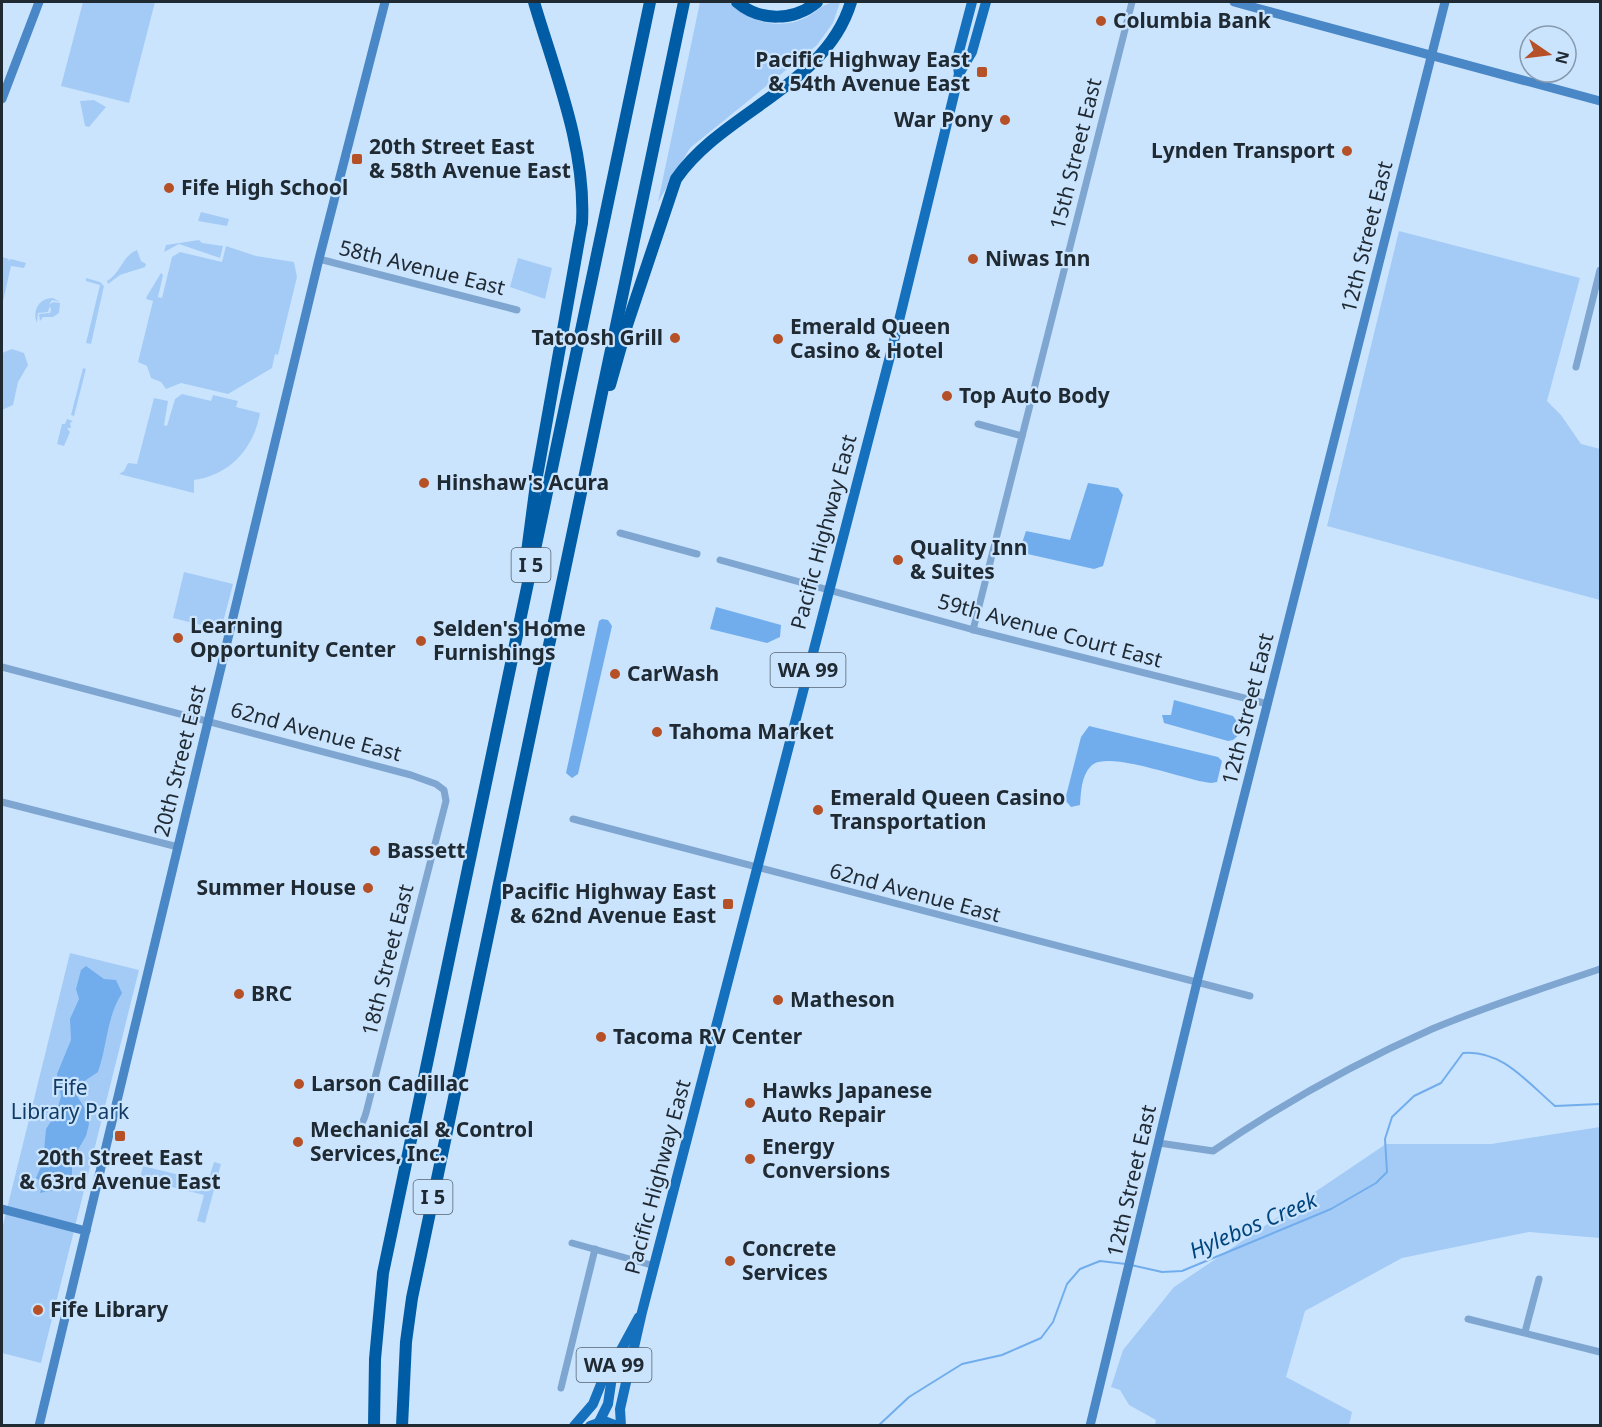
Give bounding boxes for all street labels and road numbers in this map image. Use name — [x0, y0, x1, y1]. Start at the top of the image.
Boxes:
street label: 15th Street East — [1043, 75, 1107, 232]
street label: 12th Street East — [1334, 158, 1398, 315]
street label: 58th Avenue East — [336, 233, 509, 301]
street label: Pacific Highway East — [784, 431, 863, 632]
road number: I 5 — [512, 548, 550, 582]
street label: 59th Avenue Court East — [935, 587, 1166, 674]
street label: 12th Street East — [1215, 630, 1279, 787]
road number: WA 99 — [770, 653, 846, 687]
street label: 20th Street East — [147, 682, 211, 839]
street label: 62nd Avenue East — [228, 695, 405, 767]
street label: 62nd Avenue East — [827, 856, 1004, 928]
street label: 18th Street East — [355, 881, 419, 1038]
street label: Pacific Highway East — [618, 1076, 697, 1277]
street label: 12th Street East — [1100, 1102, 1162, 1260]
road number: I 5 — [414, 1180, 452, 1214]
road number: WA 99 — [576, 1348, 652, 1382]

